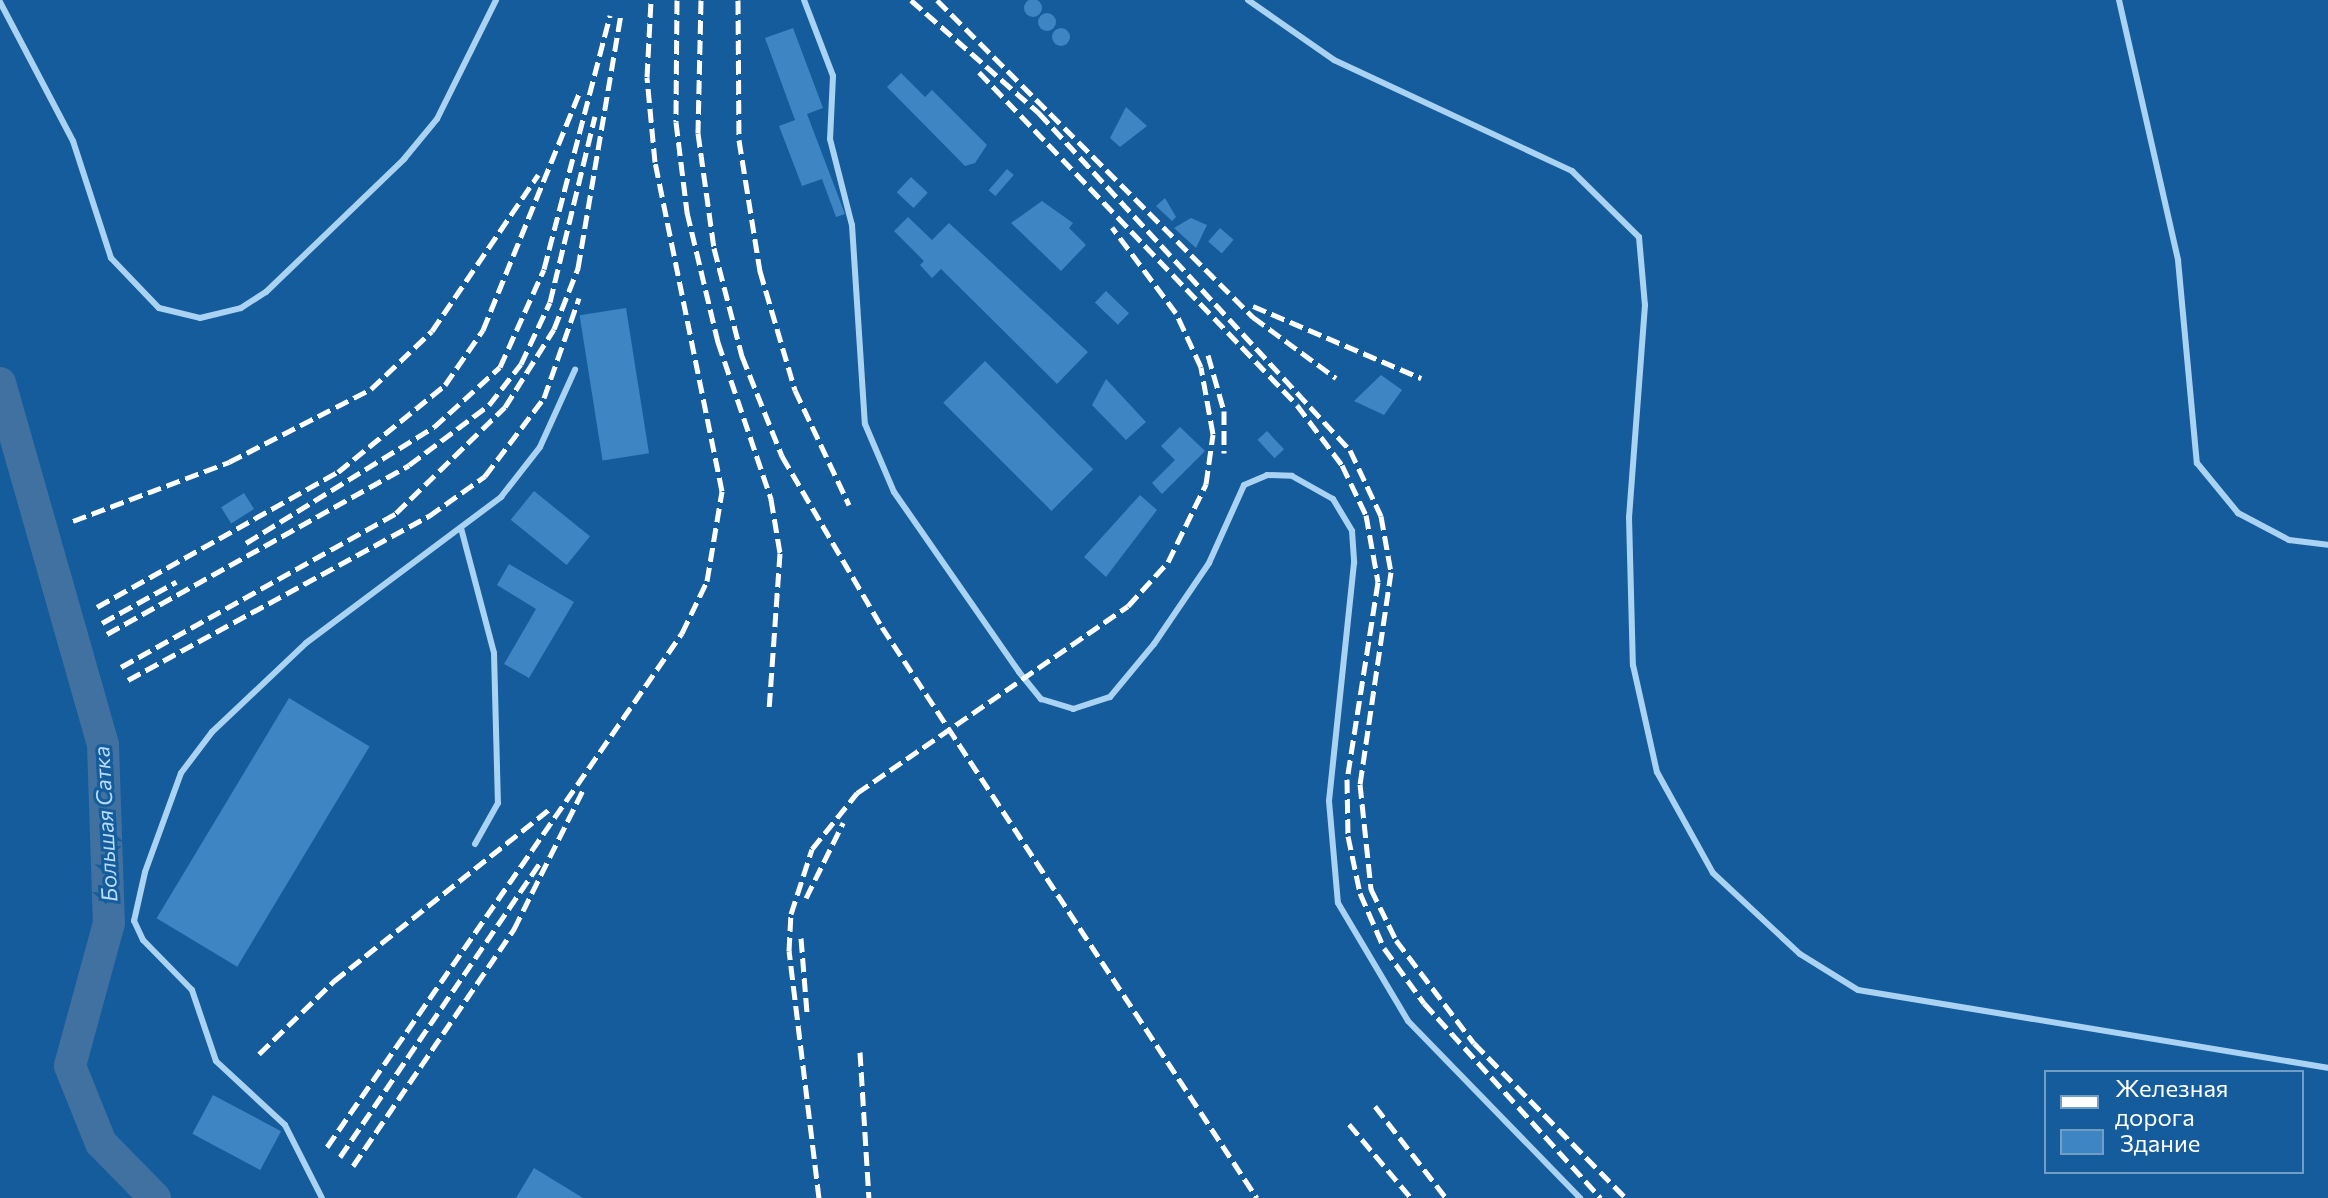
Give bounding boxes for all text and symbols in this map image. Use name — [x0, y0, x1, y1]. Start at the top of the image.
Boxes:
water label: Большая Сатка — [88, 745, 122, 903]
legend — [2044, 1070, 2304, 1174]
text: Железная дорога — [2115, 1073, 2228, 1131]
text: Здание — [2120, 1128, 2200, 1157]

